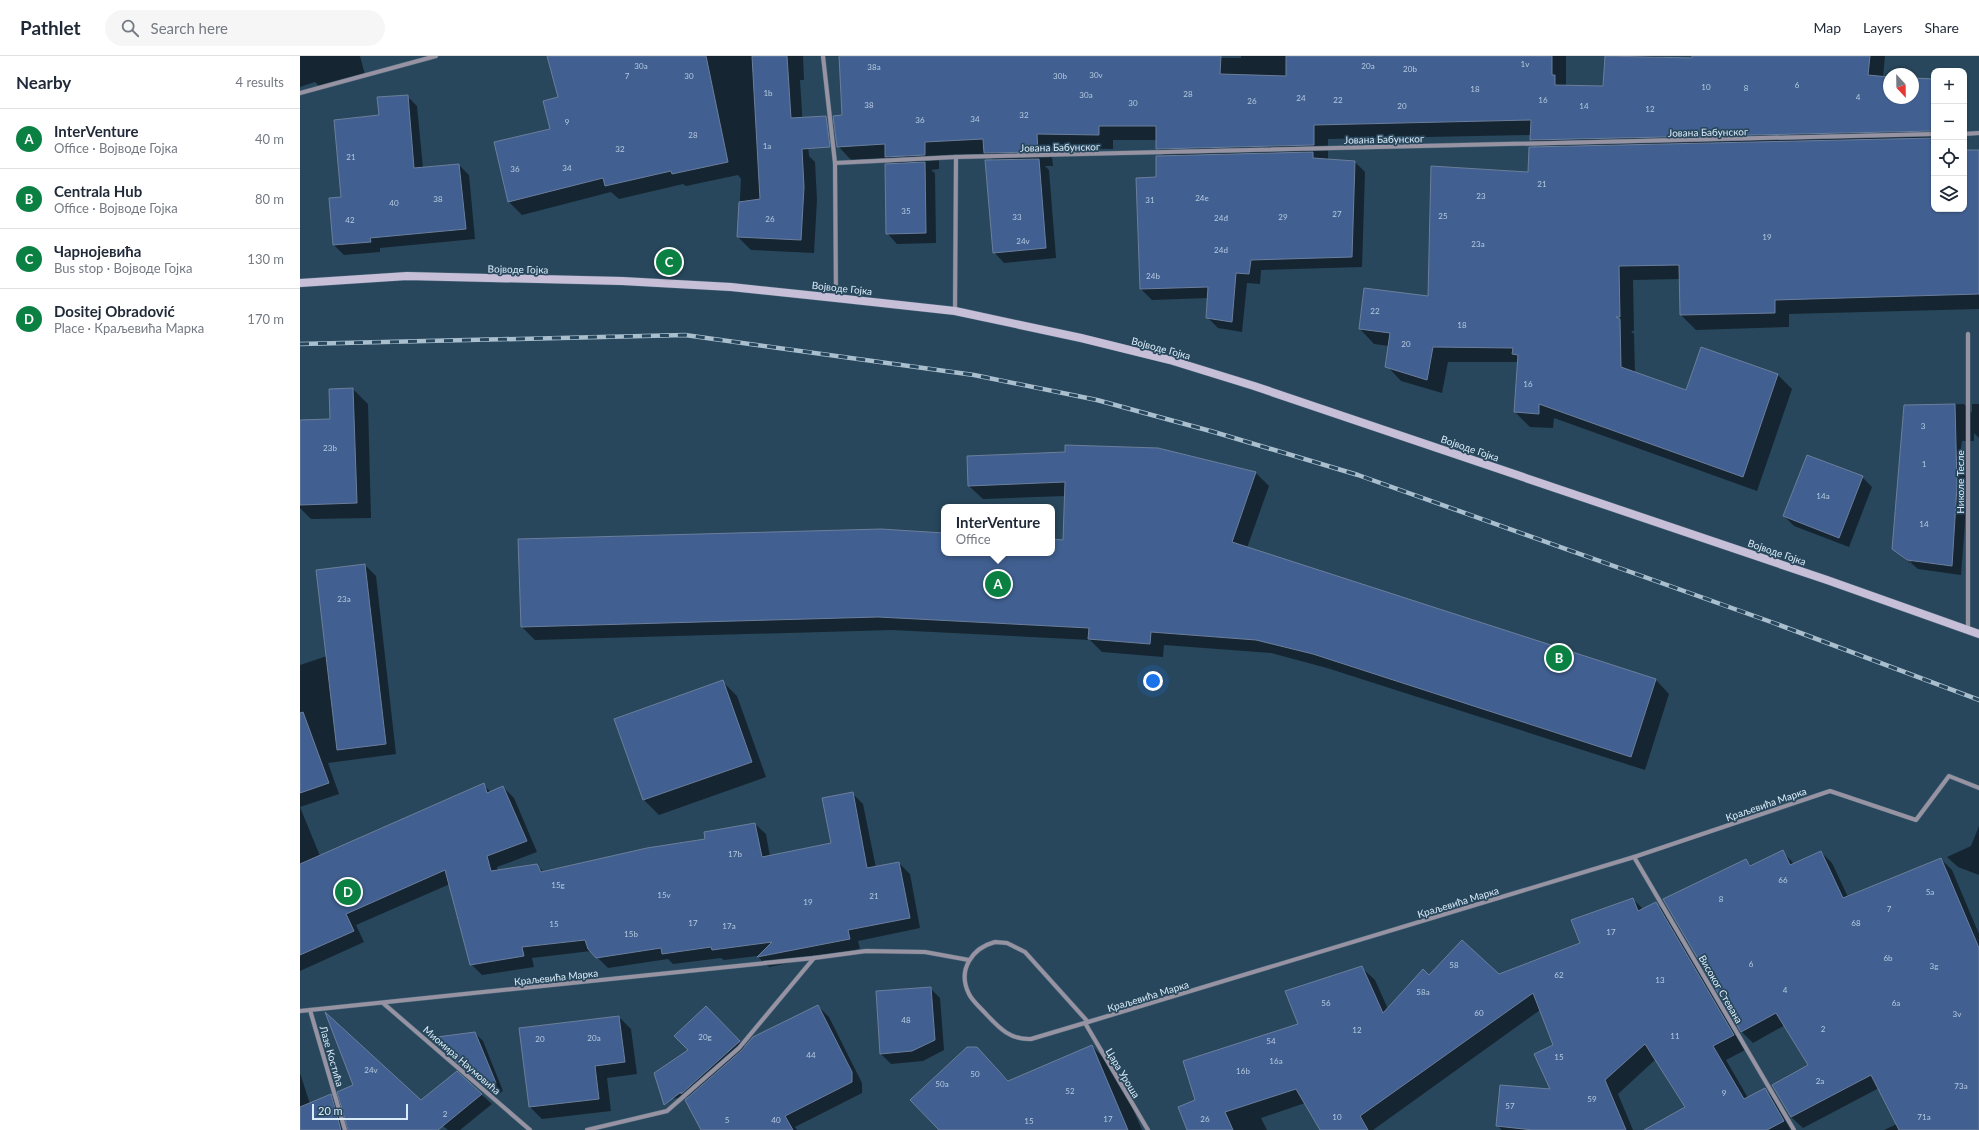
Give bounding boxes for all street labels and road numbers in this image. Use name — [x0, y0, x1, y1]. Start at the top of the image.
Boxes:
street label: Јована Бабунског — [1668, 125, 1748, 139]
street label: Јована Бабунског — [1344, 132, 1424, 146]
street label: Јована Бабунског — [1020, 140, 1100, 154]
street label: Војводе Гојка — [488, 262, 548, 276]
street label: Војводе Гојка — [811, 279, 873, 297]
street label: Војводе Гојка — [1130, 334, 1192, 362]
street label: Војводе Гојка — [1439, 432, 1501, 464]
street label: Николе Тесле — [1954, 450, 1966, 514]
street label: Војводе Гојка — [1746, 536, 1808, 568]
street label: Краљевића Марка — [1724, 785, 1808, 823]
street label: Краљевића Марка — [1416, 884, 1500, 920]
street label: Високог Стевана — [1697, 953, 1745, 1025]
street label: Краљевића Марка — [513, 967, 599, 987]
street label: Краљевића Марка — [1106, 978, 1190, 1014]
street label: Лазе Костића — [317, 1023, 346, 1088]
street label: Миомира Наумовића — [421, 1023, 503, 1097]
street label: Цара Уроша — [1103, 1046, 1143, 1100]

